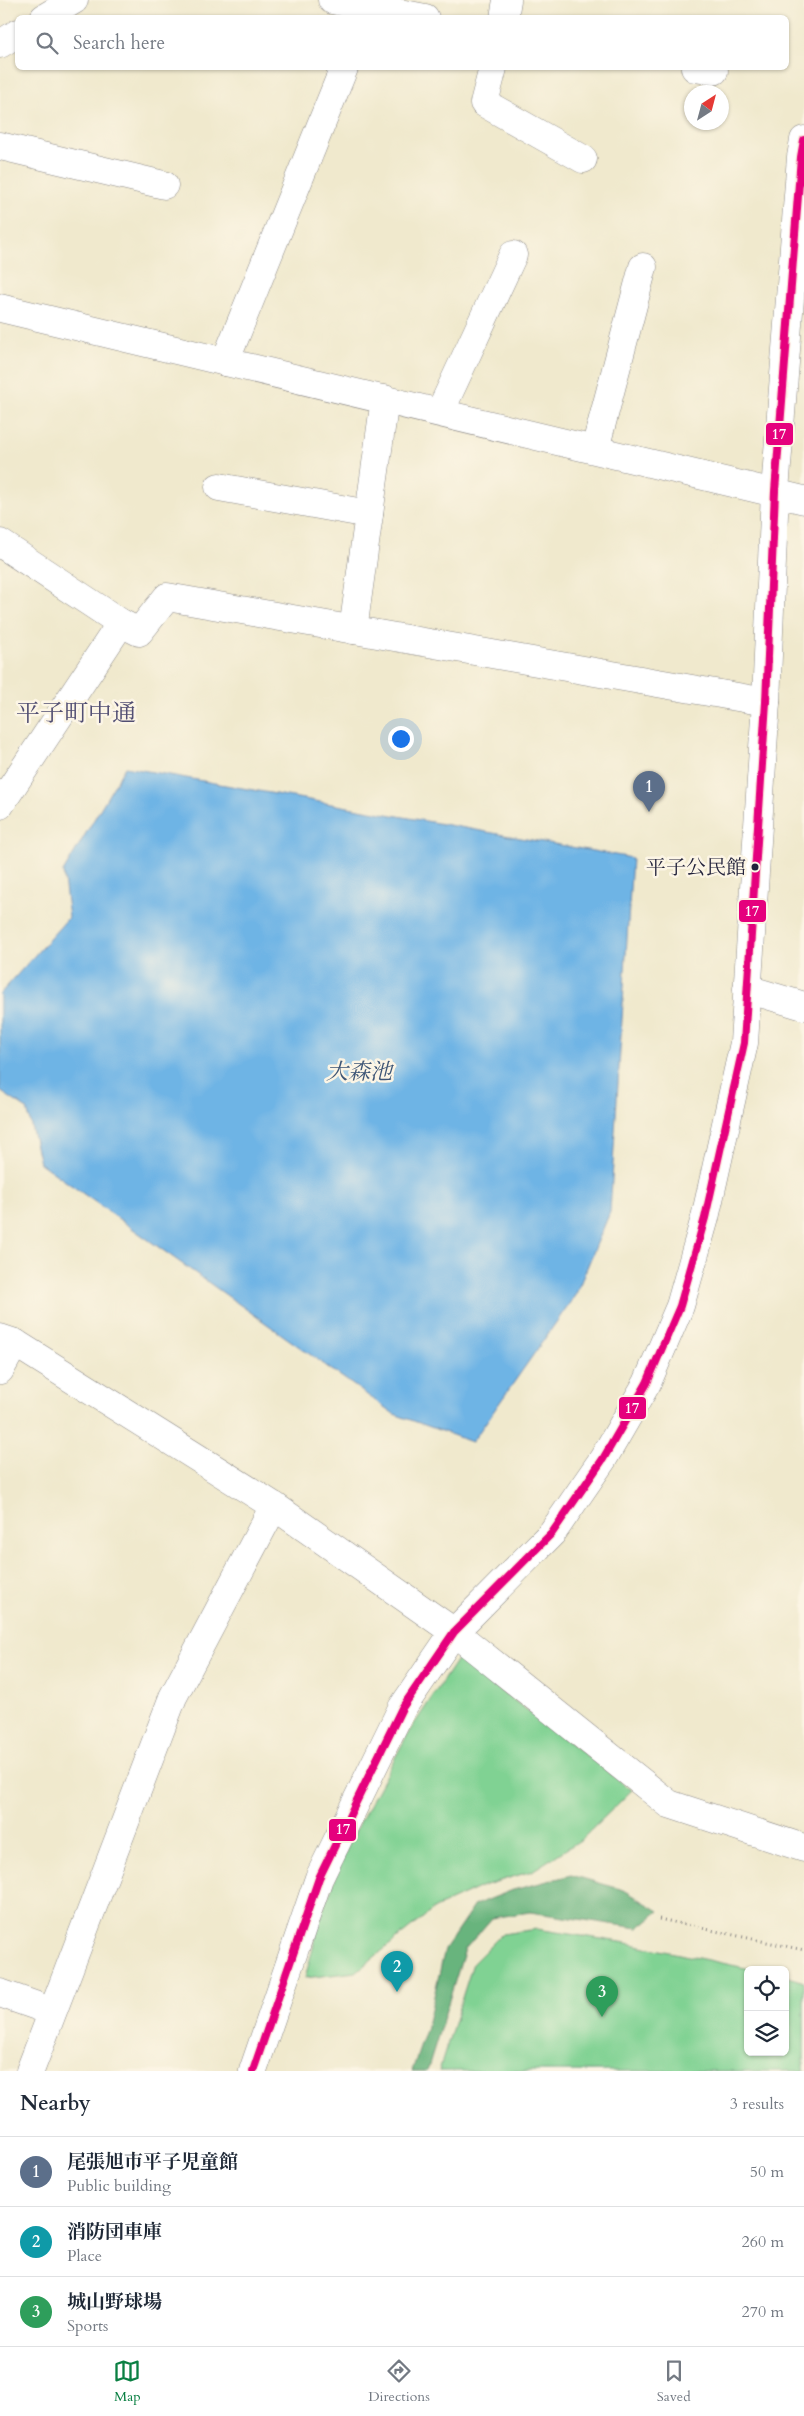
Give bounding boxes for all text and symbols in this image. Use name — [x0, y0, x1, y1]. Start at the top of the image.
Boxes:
search box — [15, 15, 789, 70]
icon: search — [33, 29, 61, 57]
text: Search here — [73, 30, 165, 56]
north arrow — [684, 85, 729, 130]
line badge: 17 — [765, 422, 794, 446]
text: 17 — [772, 425, 786, 444]
district label: 平子町中通 — [16, 697, 136, 730]
your location — [388, 726, 414, 752]
pin: 1 — [633, 771, 665, 812]
place label: 平子公民館 — [646, 854, 746, 881]
marker: 平子公民館 — [750, 862, 760, 872]
line badge: 17 — [738, 899, 767, 923]
text: 17 — [745, 902, 759, 921]
water label: 大森池 — [326, 1057, 395, 1087]
line badge: 17 — [618, 1396, 647, 1420]
text: 17 — [625, 1399, 639, 1418]
line badge: 17 — [328, 1818, 357, 1842]
text: 17 — [336, 1820, 350, 1839]
pin: 2 — [381, 1951, 413, 1992]
map controls — [744, 1966, 789, 2056]
button: locate — [744, 1966, 789, 2011]
pin: 3 — [586, 1976, 618, 2017]
button: layers — [744, 2011, 789, 2056]
text: Nearby — [20, 2089, 91, 2118]
text: 3 results — [730, 2093, 784, 2115]
text: 尾張旭市平子児童館 — [67, 2149, 238, 2175]
text: 1 — [32, 2161, 40, 2183]
text: 50 m — [750, 2161, 784, 2183]
text: Public building — [67, 2175, 171, 2197]
text: 消防団車庫 — [67, 2219, 162, 2245]
text: 2 — [32, 2231, 40, 2253]
text: 260 m — [742, 2231, 784, 2253]
text: Place — [67, 2245, 102, 2267]
text: 城山野球場 — [67, 2289, 162, 2315]
text: 3 — [32, 2301, 40, 2323]
text: 270 m — [742, 2301, 784, 2323]
text: Sports — [67, 2315, 108, 2337]
tab: Map — [113, 2357, 141, 2406]
tab: Directions — [368, 2357, 430, 2406]
tab: Saved — [657, 2357, 691, 2406]

